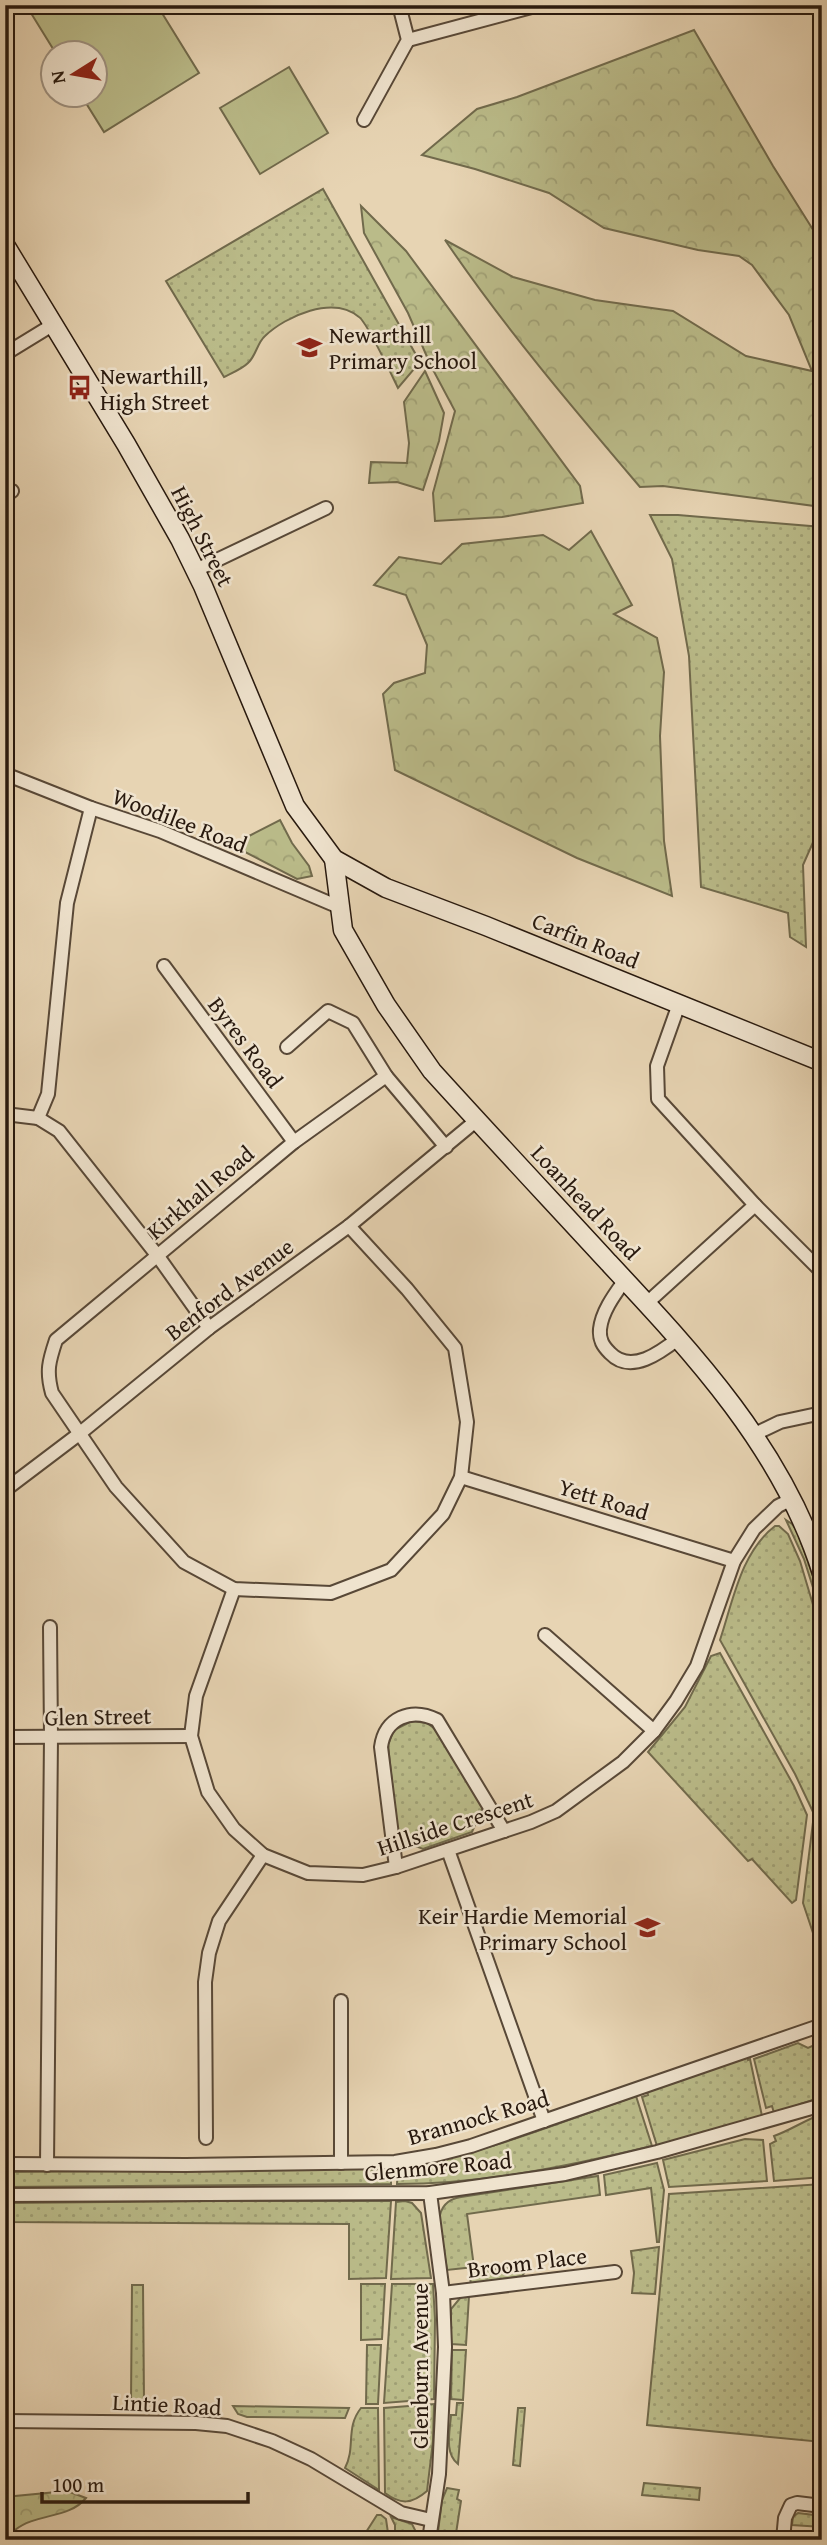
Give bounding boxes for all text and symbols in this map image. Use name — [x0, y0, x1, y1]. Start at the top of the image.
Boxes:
north arrow — [38, 38, 108, 108]
text: N — [42, 68, 72, 86]
place label: Newarthill Primary School — [329, 318, 477, 377]
school or university icon: Newarthill Primary School — [295, 333, 323, 361]
place label: Newarthill, High Street — [100, 359, 209, 418]
bus stop icon: Newarthill, High Street — [66, 374, 94, 402]
street label: High Street — [163, 480, 243, 592]
street label: Woodilee Road — [108, 779, 253, 861]
street label: Carfin Road — [528, 904, 645, 977]
street label: Byres Road — [201, 989, 292, 1095]
street label: Kirkhall Road — [139, 1137, 261, 1247]
street label: Loanhead Road — [524, 1137, 649, 1267]
street label: Benford Avenue — [158, 1230, 300, 1348]
street label: Yett Road — [555, 1470, 654, 1529]
street label: Glen Street — [44, 1699, 152, 1733]
street label: Hillside Crescent — [373, 1782, 537, 1864]
place label: Keir Hardie Memorial Primary School — [418, 1899, 627, 1958]
school or university icon: Keir Hardie Memorial Primary School — [633, 1914, 661, 1942]
street label: Brannock Road — [404, 2081, 553, 2153]
street label: Glenmore Road — [363, 2143, 514, 2189]
street label: Broom Place — [465, 2238, 589, 2286]
street label: Glenburn Avenue — [403, 2283, 436, 2449]
street label: Lintie Road — [112, 2385, 223, 2423]
scale bar — [42, 2461, 248, 2505]
text: 100 m — [52, 2469, 104, 2500]

